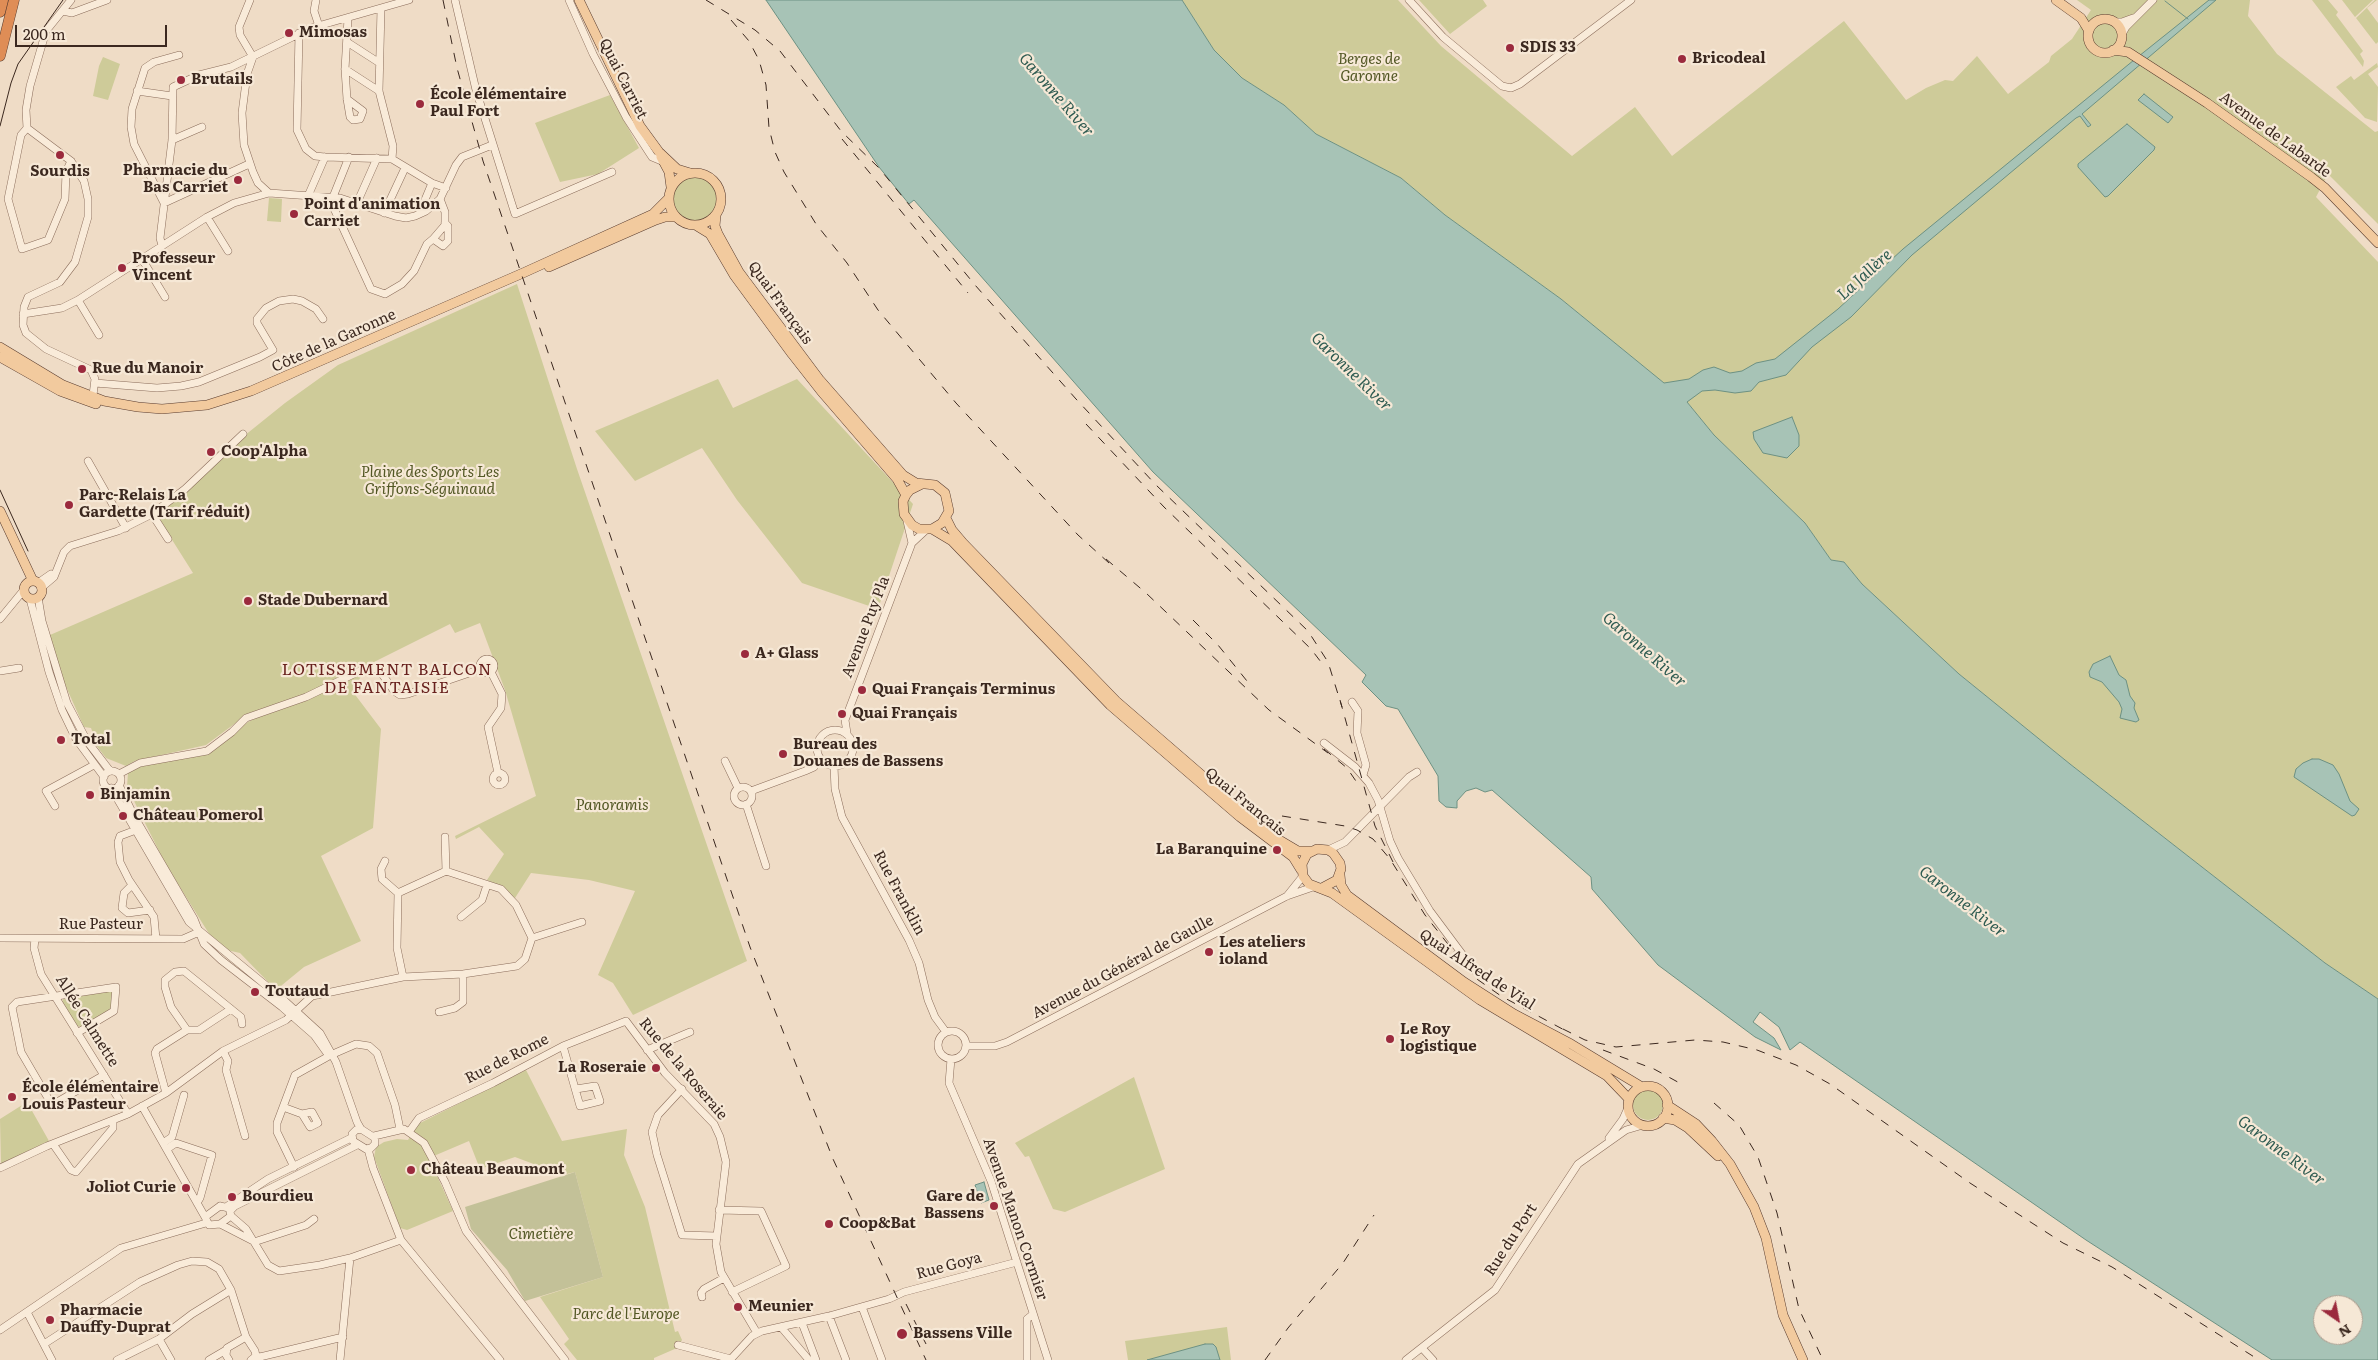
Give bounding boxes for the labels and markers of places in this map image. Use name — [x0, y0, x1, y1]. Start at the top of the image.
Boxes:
place label: Mimosas — [299, 24, 367, 42]
marker: Mimosas — [283, 27, 295, 39]
place label: SDIS 33 — [1520, 39, 1576, 57]
marker: SDIS 33 — [1504, 42, 1516, 54]
place label: Bricodeal — [1692, 50, 1766, 68]
marker: Bricodeal — [1676, 53, 1688, 65]
place label: Brutails — [191, 71, 253, 89]
marker: Brutails — [175, 74, 187, 86]
place label: École élémentaire Paul Fort — [430, 86, 567, 121]
marker: École élémentaire Paul Fort — [414, 98, 426, 110]
marker: Sourdis — [54, 149, 66, 161]
place label: Pharmacie du Bas Carriet — [123, 162, 228, 197]
place label: Sourdis — [30, 163, 90, 181]
marker: Pharmacie du Bas Carriet — [232, 174, 244, 186]
place label: Point d'animation Carriet — [304, 196, 440, 231]
marker: Point d'animation Carriet — [288, 208, 300, 220]
place label: Professeur Vincent — [132, 250, 215, 285]
marker: Professeur Vincent — [116, 262, 128, 274]
place label: Rue du Manoir — [92, 360, 203, 378]
marker: Rue du Manoir — [76, 363, 88, 375]
place label: Coop'Alpha — [221, 443, 307, 461]
marker: Coop'Alpha — [205, 446, 217, 458]
place label: Parc-Relais La Gardette (Tarif réduit) — [79, 487, 250, 522]
marker: Parc-Relais La Gardette (Tarif réduit) — [63, 499, 75, 511]
place label: Stade Dubernard — [258, 592, 388, 610]
marker: Stade Dubernard — [242, 595, 254, 607]
place label: A+ Glass — [755, 645, 819, 663]
marker: A+ Glass — [739, 648, 751, 660]
place label: Quai Français Terminus — [872, 681, 1055, 699]
marker: Quai Français Terminus — [856, 684, 868, 696]
place label: Quai Français — [852, 705, 957, 723]
marker: Quai Français — [836, 708, 848, 720]
place label: Total — [71, 731, 111, 749]
marker: Total — [55, 734, 67, 746]
place label: Bureau des Douanes de Bassens — [793, 736, 943, 771]
marker: Bureau des Douanes de Bassens — [777, 748, 789, 760]
place label: Binjamin — [100, 786, 170, 804]
marker: Binjamin — [84, 789, 96, 801]
place label: Château Pomerol — [133, 807, 263, 825]
marker: Château Pomerol — [117, 810, 129, 822]
place label: La Baranquine — [1156, 841, 1267, 859]
marker: La Baranquine — [1271, 844, 1283, 856]
place label: Les ateliers ioland — [1219, 934, 1305, 969]
marker: Les ateliers ioland — [1203, 946, 1215, 958]
place label: Toutaud — [265, 983, 329, 1001]
marker: Toutaud — [249, 986, 261, 998]
place label: Le Roy logistique — [1400, 1021, 1477, 1056]
marker: Le Roy logistique — [1384, 1033, 1396, 1045]
place label: La Roseraie — [558, 1059, 646, 1077]
marker: La Roseraie — [650, 1062, 662, 1074]
place label: École élémentaire Louis Pasteur — [22, 1079, 159, 1114]
marker: École élémentaire Louis Pasteur — [6, 1091, 18, 1103]
place label: Château Beaumont — [421, 1161, 565, 1179]
marker: Château Beaumont — [405, 1164, 417, 1176]
place label: Joliot Curie — [86, 1179, 176, 1197]
marker: Joliot Curie — [180, 1182, 192, 1194]
place label: Bourdieu — [242, 1188, 313, 1206]
place label: Gare de Bassens — [924, 1188, 984, 1223]
marker: Bourdieu — [226, 1191, 238, 1203]
marker: Gare de Bassens — [988, 1200, 1000, 1212]
place label: Coop&Bat — [839, 1215, 916, 1233]
marker: Coop&Bat — [823, 1218, 835, 1230]
place label: Meunier — [748, 1298, 813, 1316]
marker: Meunier — [732, 1301, 744, 1313]
place label: Pharmacie Dauffy-Duprat — [60, 1302, 171, 1337]
marker: Pharmacie Dauffy-Duprat — [44, 1314, 56, 1326]
place label: Bassens Ville — [913, 1325, 1012, 1343]
marker: Bassens Ville — [895, 1327, 909, 1341]

